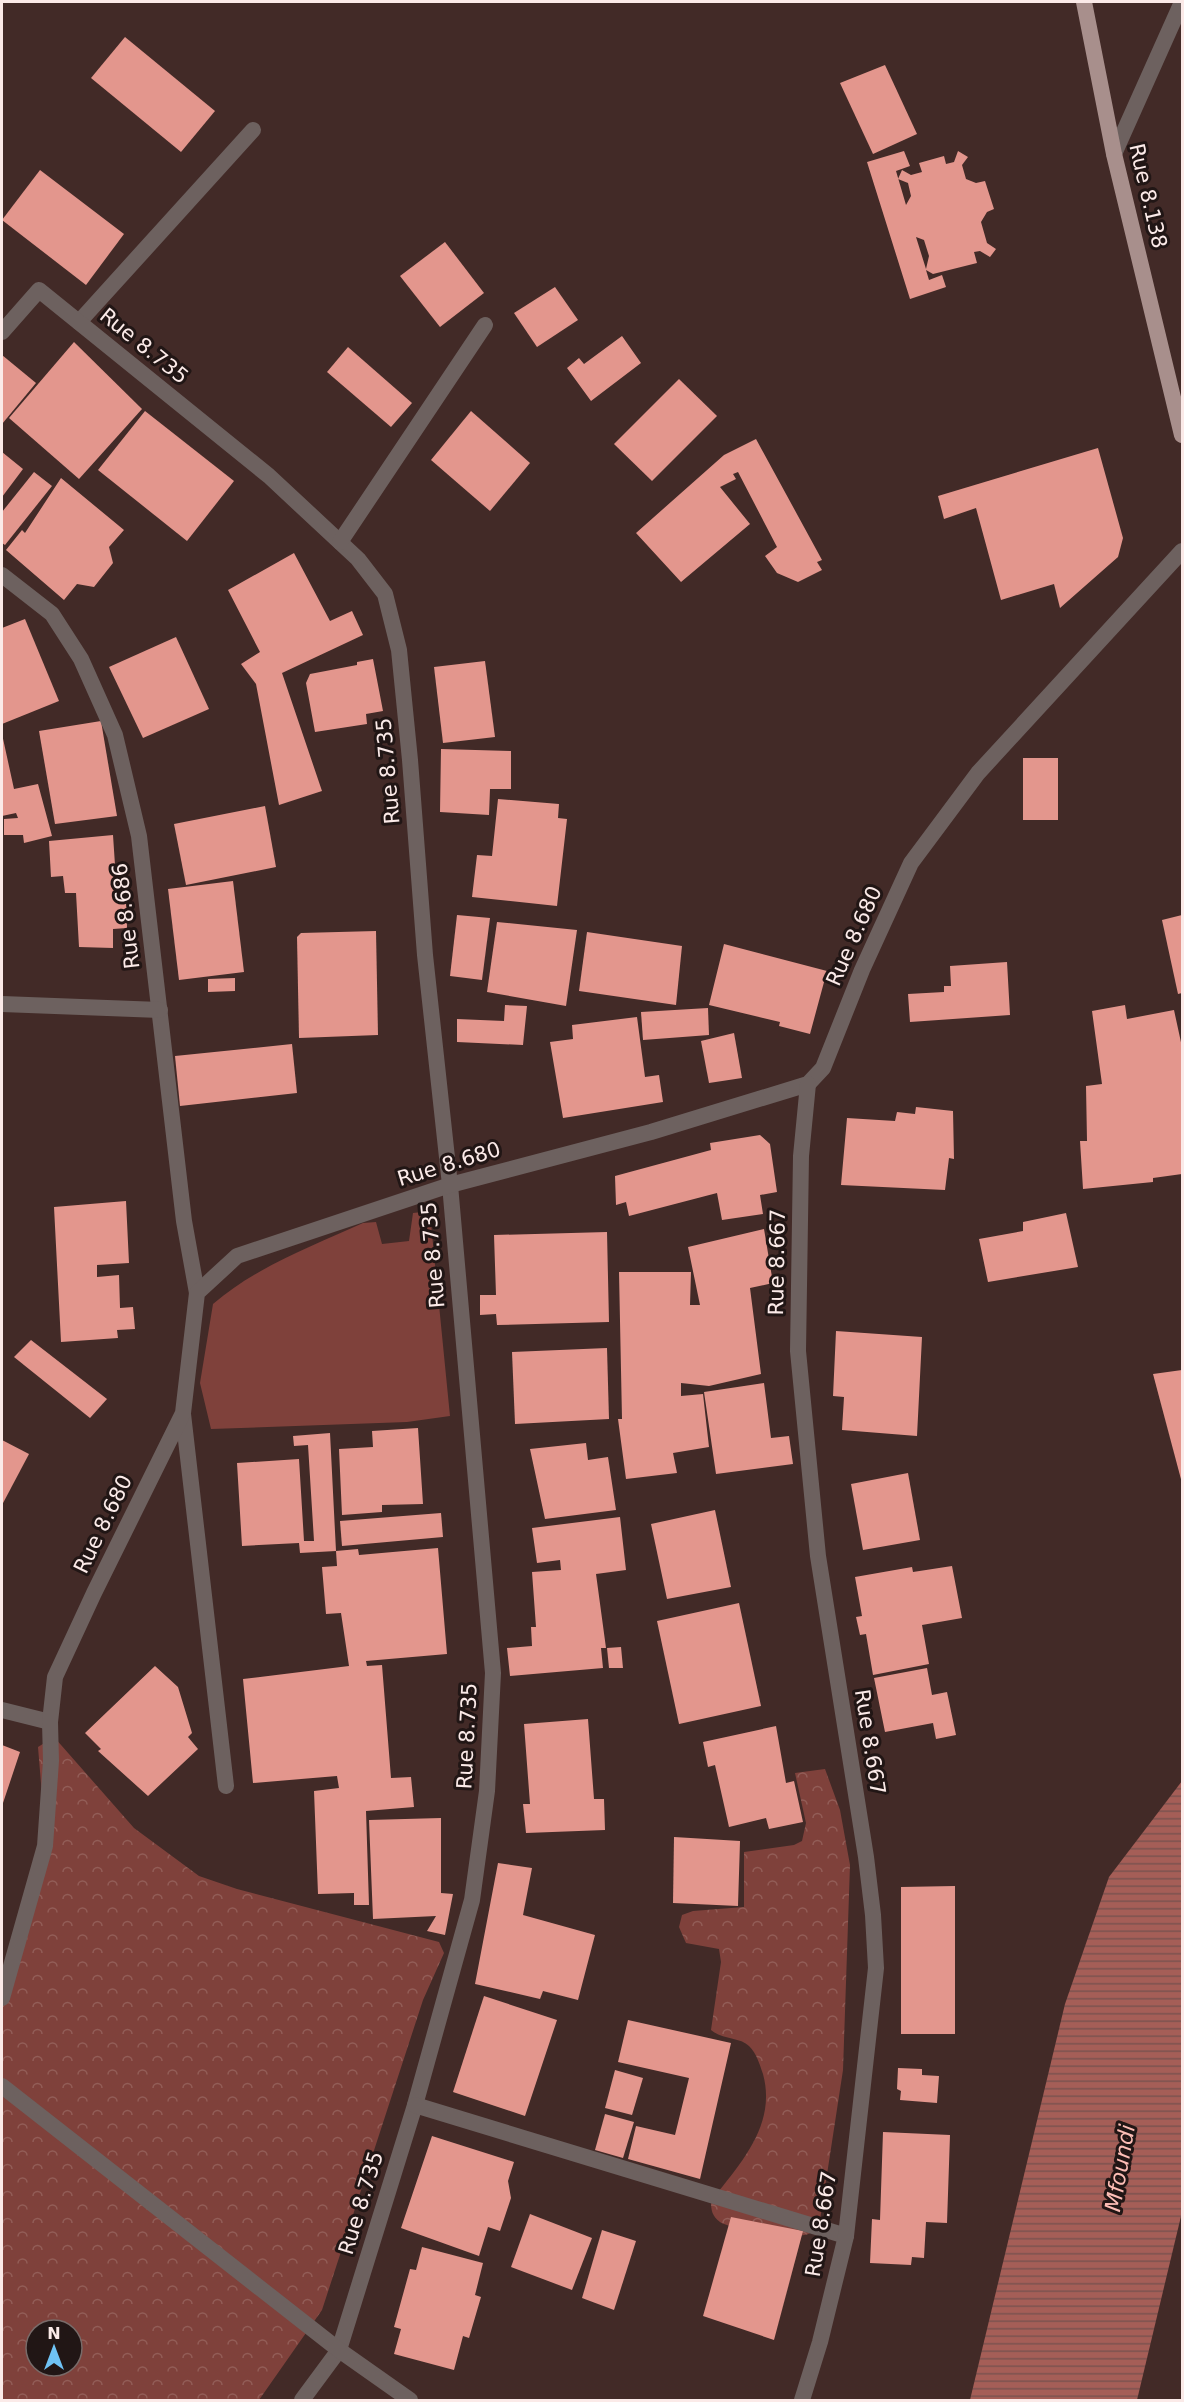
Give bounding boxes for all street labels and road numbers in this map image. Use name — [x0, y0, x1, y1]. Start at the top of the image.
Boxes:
street label: Rue 8.138 — [1124, 141, 1172, 251]
street label: Rue 8.735 — [95, 303, 193, 389]
street label: Rue 8.735 — [371, 717, 405, 825]
street label: Rue 8.686 — [108, 862, 144, 970]
street label: Rue 8.680 — [821, 882, 887, 990]
street label: Rue 8.680 — [394, 1137, 504, 1191]
street label: Rue 8.735 — [416, 1201, 450, 1309]
street label: Rue 8.667 — [764, 1208, 790, 1316]
street label: Rue 8.680 — [69, 1471, 137, 1577]
street label: Rue 8.735 — [452, 1682, 482, 1790]
street label: Rue 8.667 — [850, 1687, 890, 1797]
street label: Rue 8.735 — [334, 2148, 388, 2258]
street label: Rue 8.667 — [801, 2169, 841, 2279]

